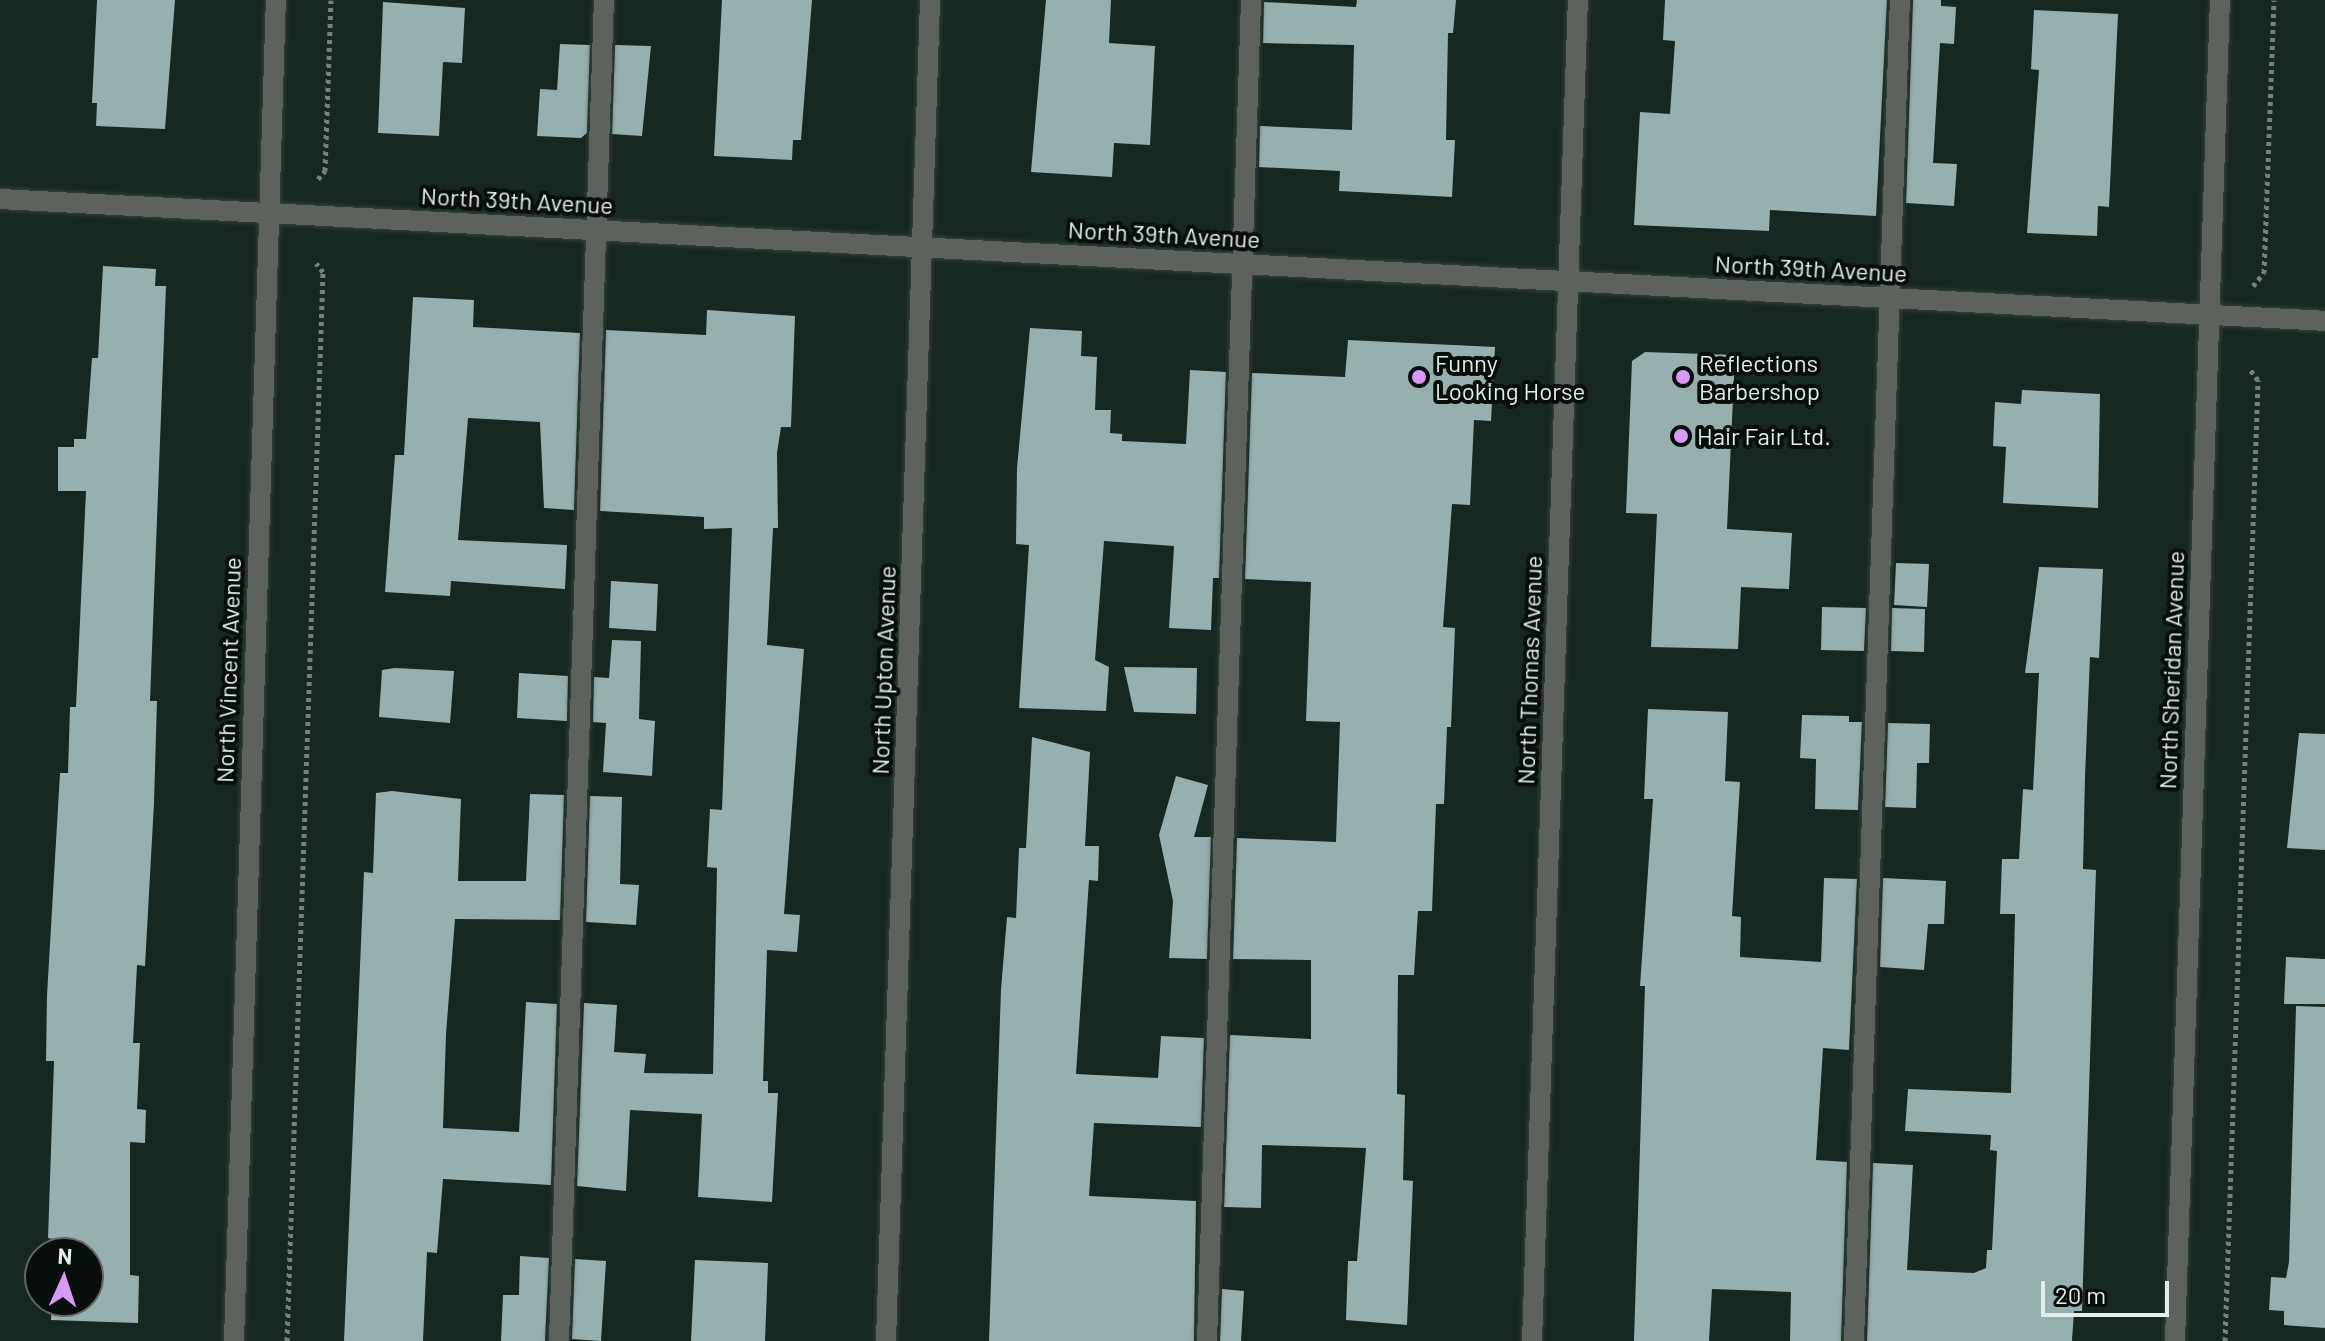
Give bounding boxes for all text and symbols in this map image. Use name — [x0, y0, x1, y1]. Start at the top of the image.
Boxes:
street label: North 39th Avenue — [420, 181, 614, 219]
street label: North 39th Avenue — [1067, 215, 1261, 253]
street label: North 39th Avenue — [1714, 249, 1908, 287]
place label: Funny Looking Horse — [1435, 349, 1585, 405]
place label: Reflections Barbershop — [1699, 349, 1820, 405]
marker: Funny Looking Horse — [1410, 368, 1428, 386]
marker: Reflections Barbershop — [1674, 368, 1692, 386]
place label: Hair Fair Ltd. — [1697, 422, 1831, 450]
marker: Hair Fair Ltd. — [1672, 427, 1690, 445]
street label: North Sheridan Avenue — [2152, 550, 2190, 790]
street label: North Thomas Avenue — [1511, 555, 1547, 785]
street label: North Vincent Avenue — [210, 557, 246, 783]
street label: North Upton Avenue — [865, 565, 901, 775]
north arrow — [24, 1237, 104, 1317]
text: N — [57, 1242, 73, 1268]
scale bar — [2045, 1265, 2173, 1315]
text: 20 m — [2055, 1280, 2106, 1309]

